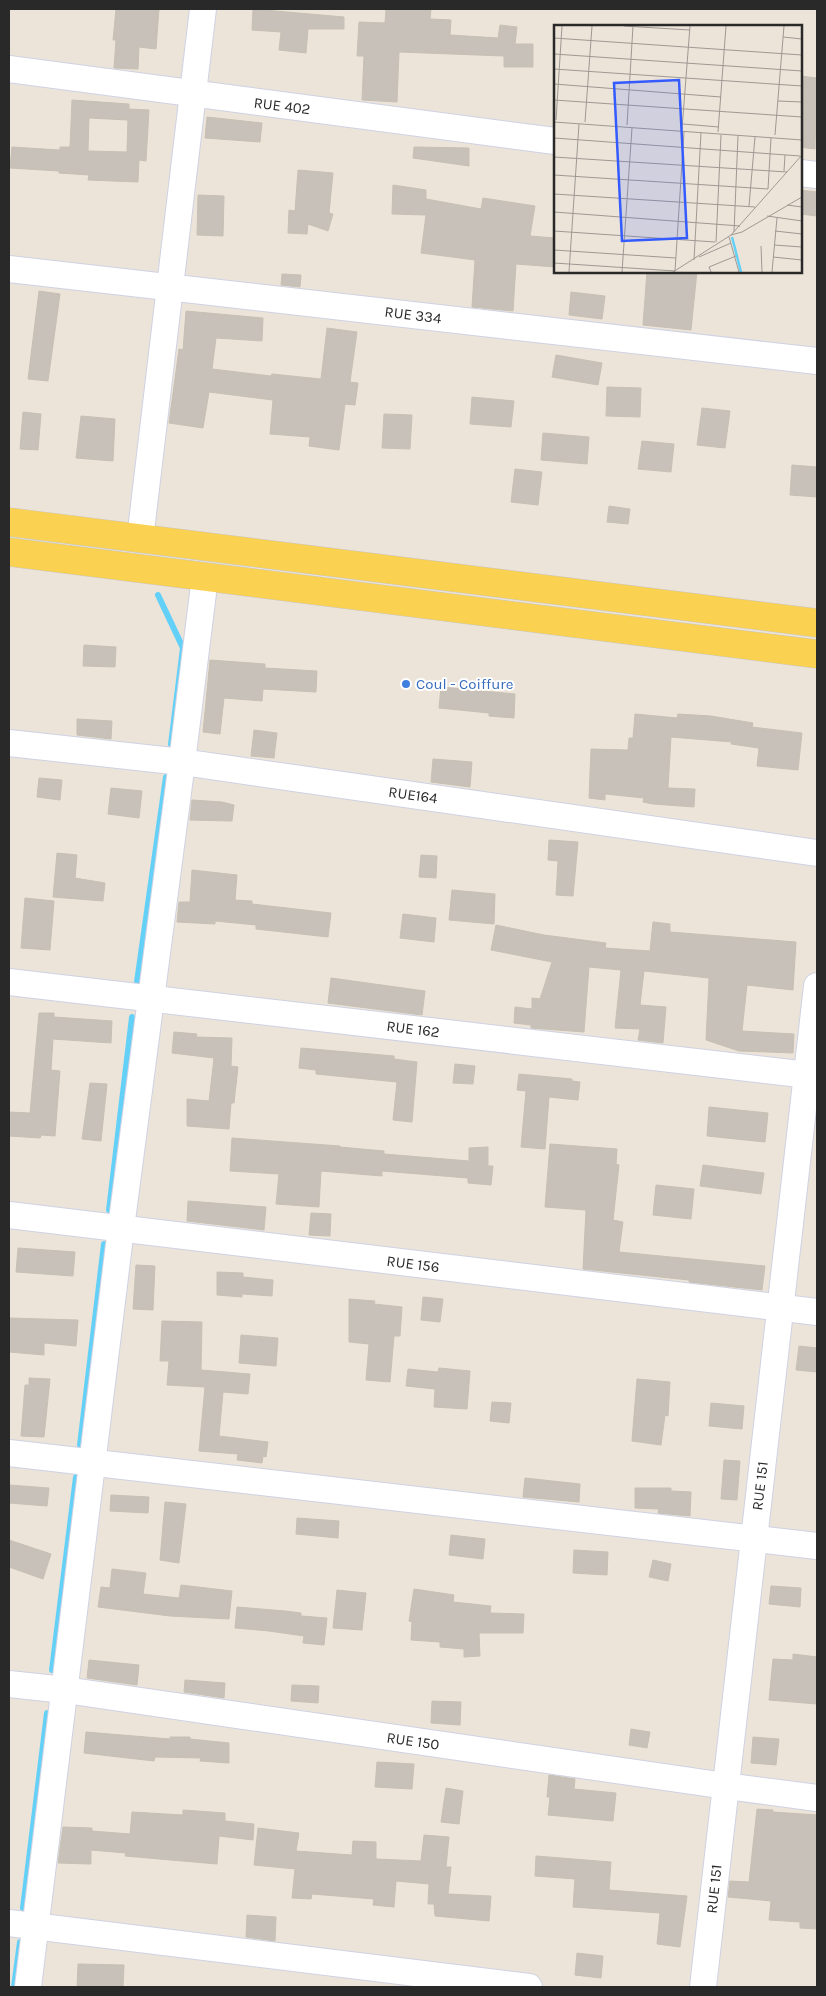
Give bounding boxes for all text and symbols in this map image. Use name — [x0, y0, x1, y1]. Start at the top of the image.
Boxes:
inset map — [554, 25, 801, 272]
street label: RUE 402 — [253, 94, 311, 118]
street label: RUE 334 — [384, 303, 443, 327]
place label: Coul - Coiffure — [416, 675, 513, 693]
marker: Coul - Coiffure — [400, 678, 412, 690]
street label: RUE164 — [387, 783, 439, 807]
street label: RUE 162 — [385, 1017, 441, 1041]
street label: RUE 156 — [386, 1252, 440, 1276]
street label: RUE 151 — [748, 1460, 772, 1512]
street label: RUE 150 — [385, 1728, 441, 1754]
street label: RUE 151 — [702, 1864, 726, 1914]

